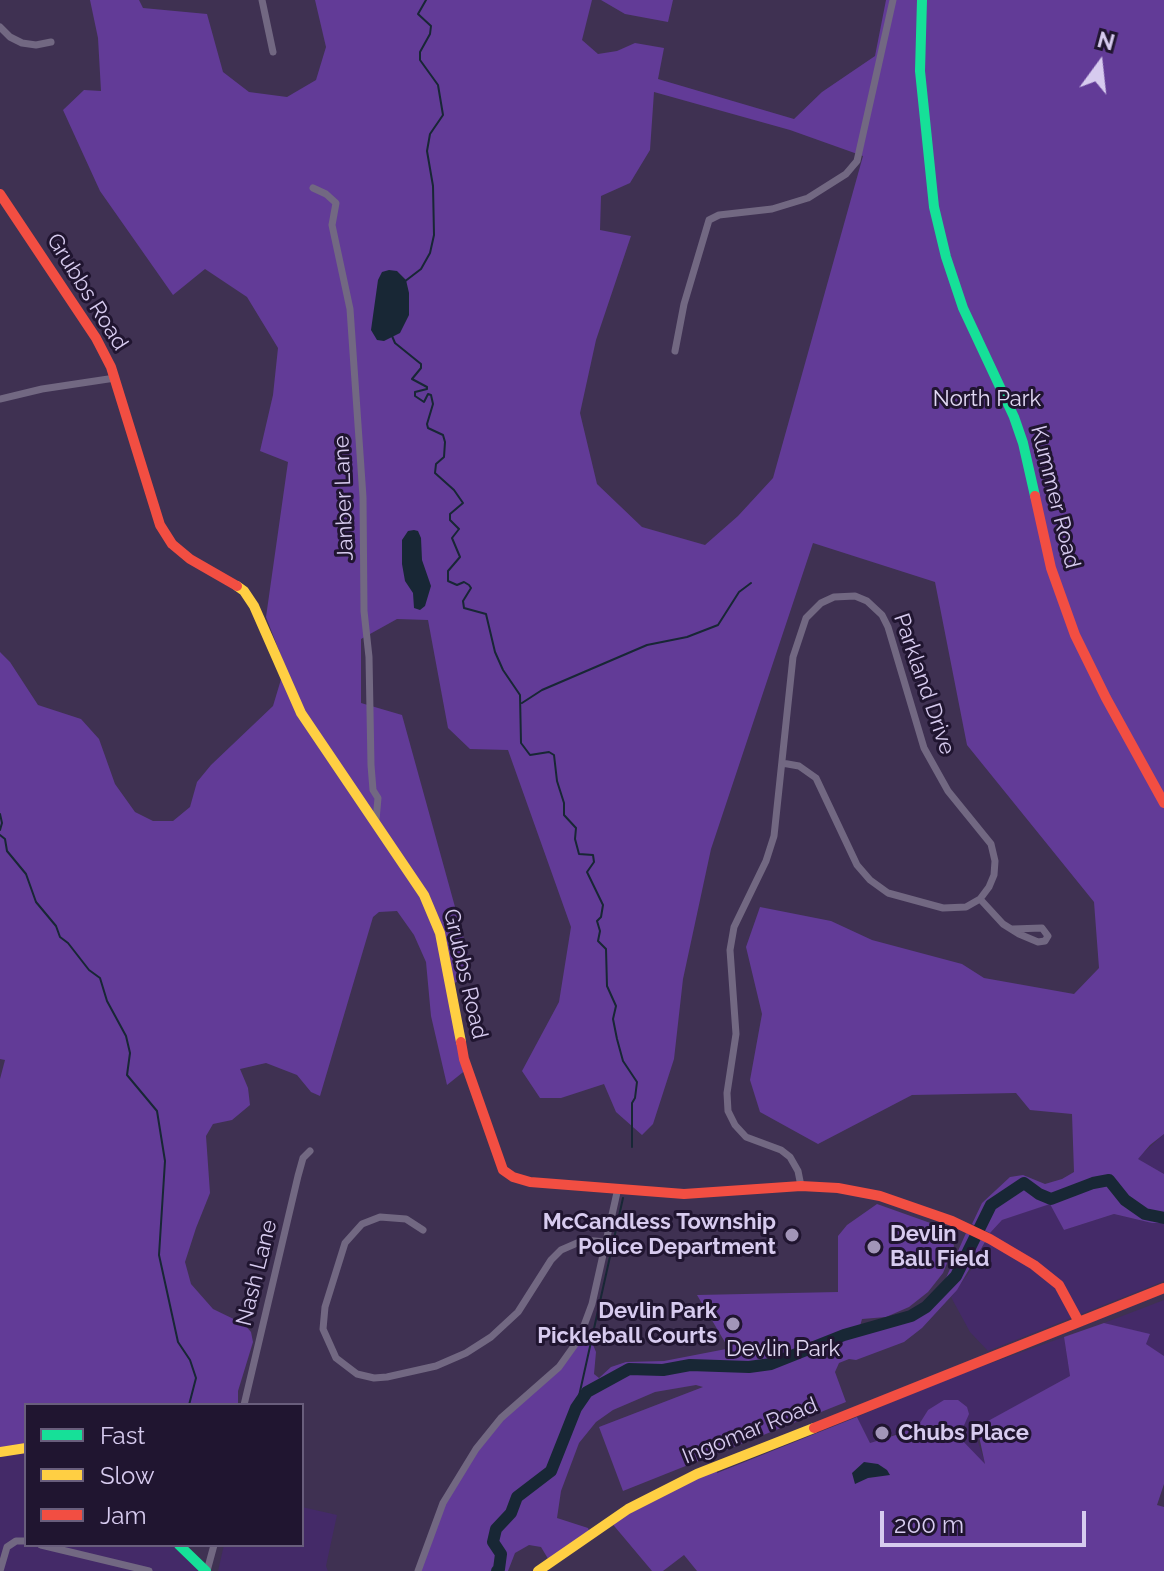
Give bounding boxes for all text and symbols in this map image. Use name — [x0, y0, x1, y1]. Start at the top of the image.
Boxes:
north arrow — [1060, 24, 1140, 104]
text: N — [1095, 26, 1118, 56]
street label: Grubbs Road — [41, 229, 133, 355]
park label: North Park — [933, 386, 1041, 412]
street label: Kummer Road — [1024, 423, 1086, 571]
street label: Janber Lane — [329, 435, 359, 561]
street label: Parkland Drive — [888, 610, 960, 758]
street label: Grubbs Road — [437, 906, 493, 1042]
place label: McCandless Township Police Department — [543, 1209, 776, 1260]
street label: Nash Lane — [231, 1217, 283, 1329]
place label: Devlin Ball Field — [890, 1221, 989, 1272]
marker: McCandless Township Police Department — [783, 1226, 801, 1244]
marker: Devlin Ball Field — [865, 1238, 883, 1256]
place label: Devlin Park Pickleball Courts — [537, 1298, 717, 1350]
marker: Devlin Park Pickleball Courts — [724, 1315, 742, 1333]
park label: Devlin Park — [726, 1336, 840, 1362]
street label: Ingomar Road — [679, 1392, 821, 1470]
legend — [24, 1403, 304, 1547]
place label: Chubs Place — [898, 1420, 1029, 1446]
text: Fast — [100, 1421, 145, 1450]
marker: Chubs Place — [873, 1424, 891, 1442]
text: Slow — [100, 1461, 154, 1490]
scale bar — [884, 1495, 1090, 1545]
text: Jam — [100, 1501, 146, 1530]
text: 200 m — [894, 1510, 964, 1539]

